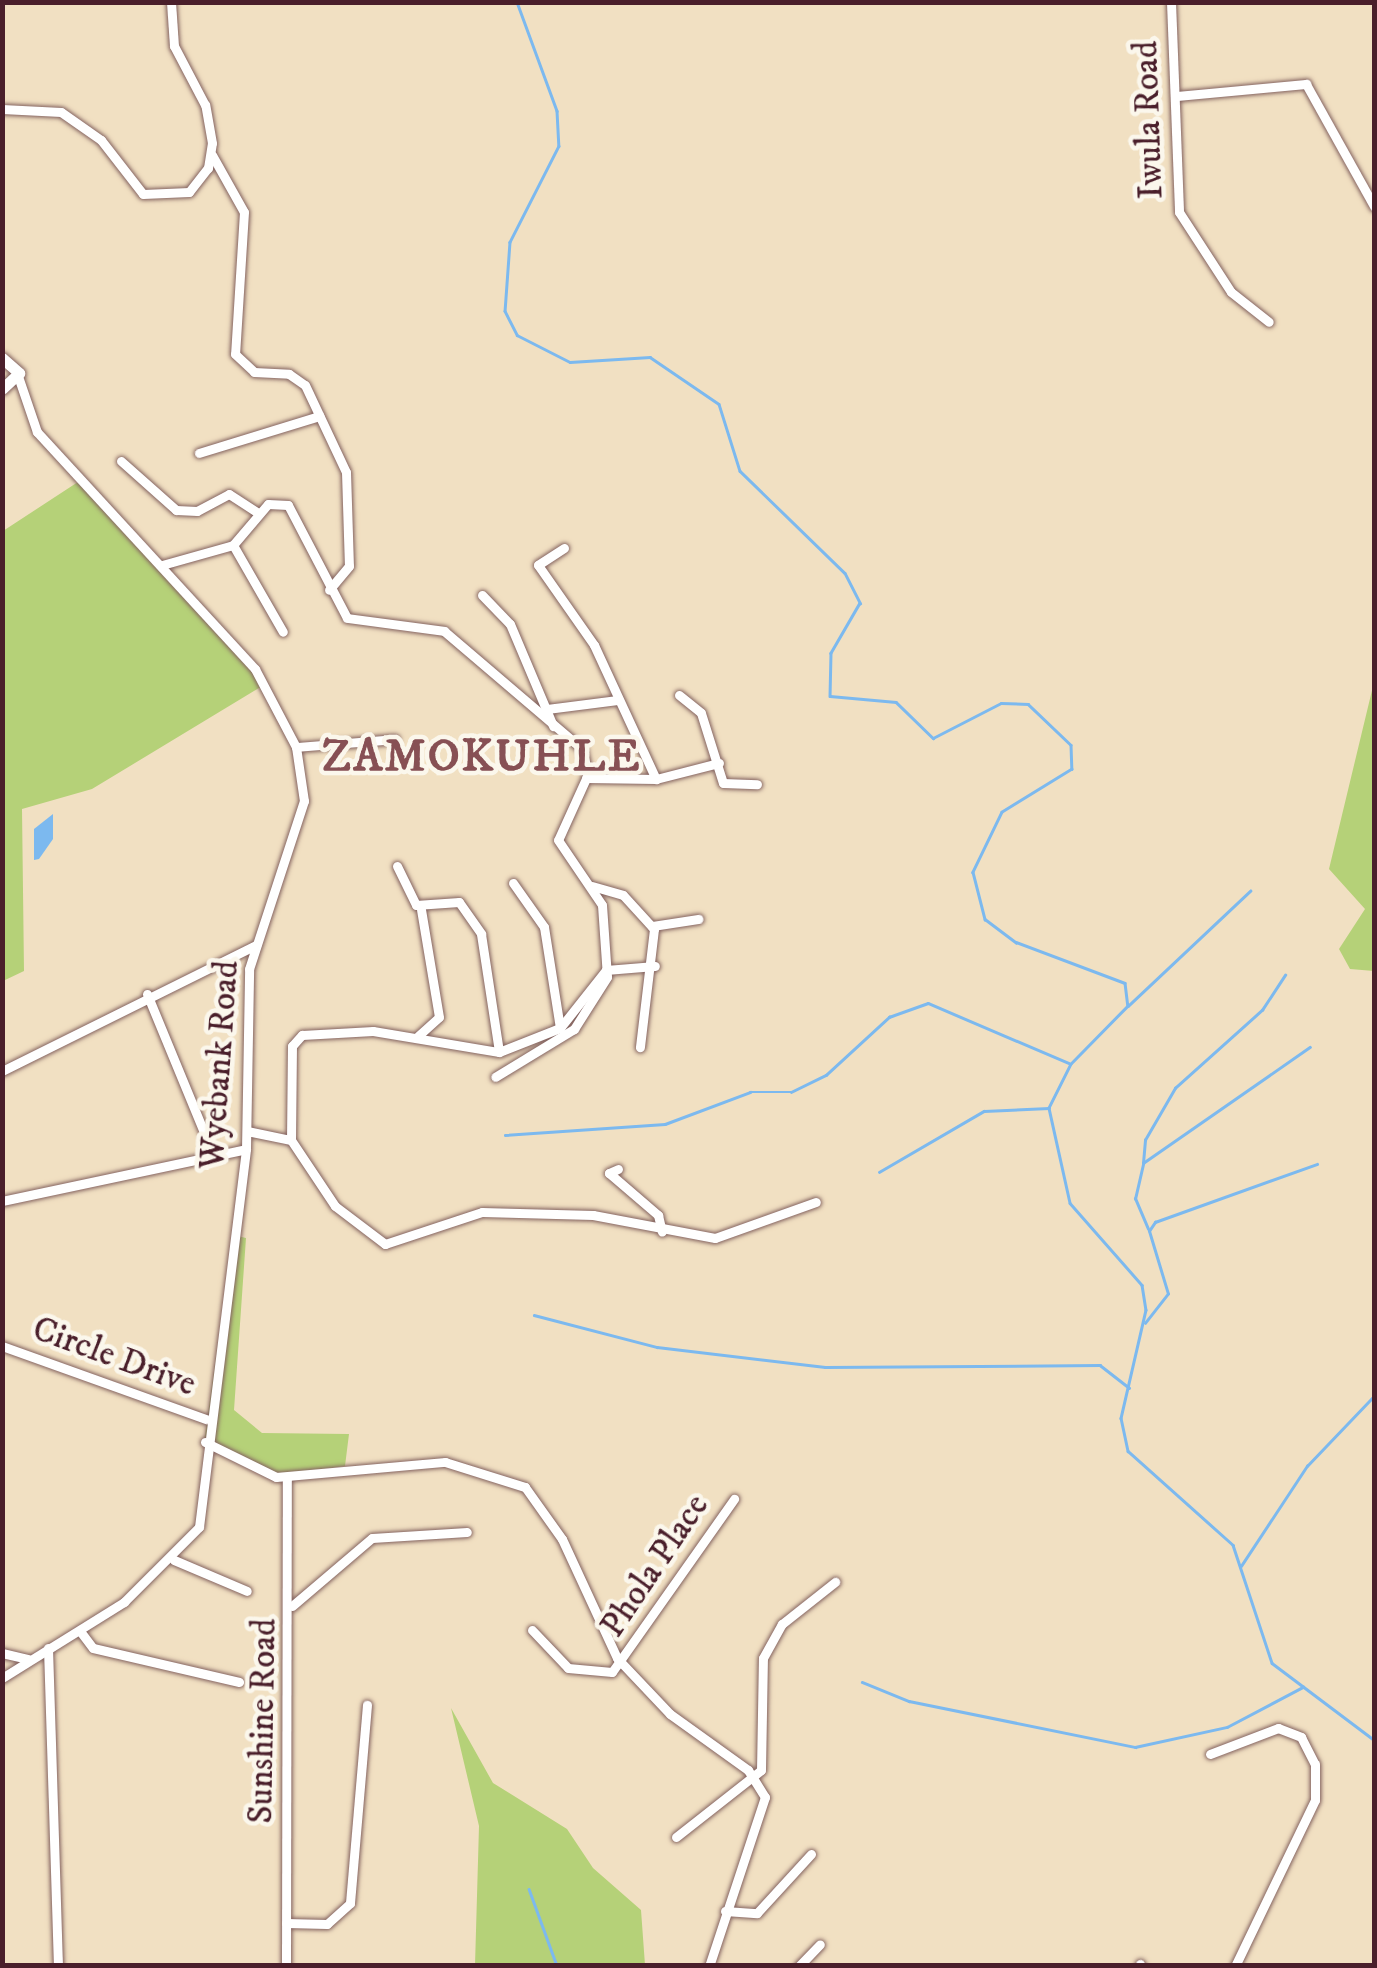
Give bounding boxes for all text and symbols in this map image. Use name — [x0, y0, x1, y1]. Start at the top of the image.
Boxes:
street label: Iwula Road — [1125, 40, 1173, 200]
district label: ZAMOKUHLE — [322, 731, 642, 785]
street label: Wyebank Road — [192, 959, 248, 1171]
street label: Circle Drive — [27, 1308, 201, 1406]
street label: Phola Place — [592, 1487, 718, 1645]
street label: Sunshine Road — [240, 1618, 286, 1824]

